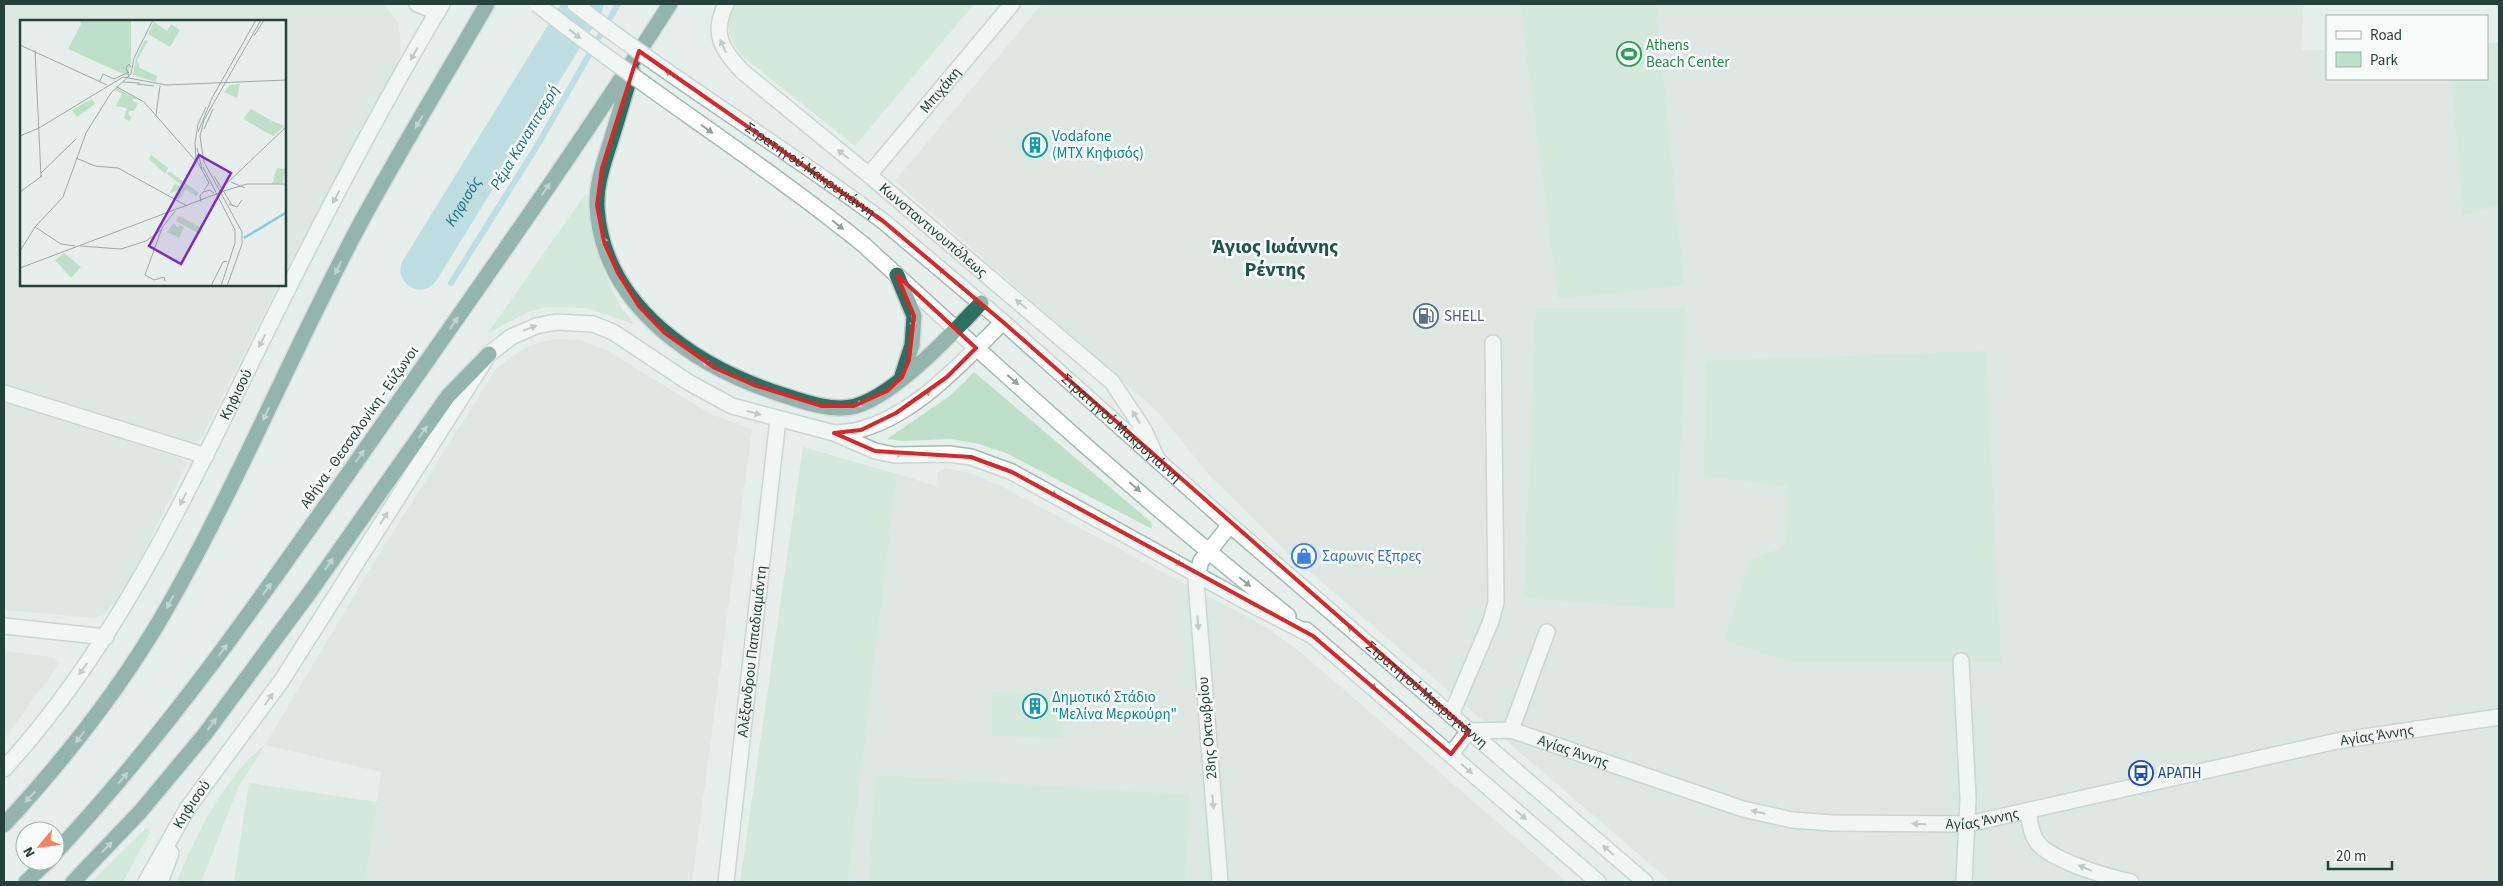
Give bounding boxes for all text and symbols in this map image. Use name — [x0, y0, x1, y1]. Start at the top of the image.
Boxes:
legend — [2326, 15, 2488, 80]
inset map — [20, 20, 286, 286]
text: Road — [2370, 25, 2402, 46]
one-way arrow — [568, 28, 581, 39]
place label: Athens Beach Center — [1646, 35, 1730, 73]
one-way arrow — [719, 39, 727, 53]
sports icon: Athens Beach Center — [1616, 41, 1642, 67]
one-way arrow — [409, 47, 418, 61]
text: Park — [2370, 50, 2399, 71]
street label: Μπιχάκη — [915, 63, 966, 118]
one-way arrow — [664, 69, 678, 79]
water label: Ρέμα Καναπιτσερή — [485, 81, 565, 194]
one-way arrow — [415, 114, 423, 129]
street label: Στρατηγού Μακρυγιάννη — [740, 117, 880, 223]
one-way arrow — [700, 124, 714, 134]
place label: Vodafone (MTX Κηφισός) — [1052, 126, 1144, 164]
building icon: Vodafone (MTX Κηφισός) — [1022, 132, 1048, 158]
one-way arrow — [837, 149, 850, 160]
water label: Κηφισός — [440, 172, 487, 231]
street label: Κωνσταντινουπόλεως — [874, 178, 992, 283]
one-way arrow — [541, 182, 551, 196]
one-way arrow — [332, 190, 340, 204]
one-way arrow — [831, 219, 844, 230]
district label: Άγιος Ιωάννης Ρέντης — [1212, 233, 1338, 284]
one-way arrow — [601, 235, 609, 250]
one-way arrow — [334, 261, 342, 276]
one-way arrow — [938, 266, 951, 277]
one-way arrow — [1014, 299, 1027, 310]
fuel station icon: SHELL — [1413, 303, 1439, 329]
place label: SHELL — [1444, 306, 1484, 327]
one-way arrow — [909, 313, 917, 329]
one-way arrow — [449, 316, 459, 330]
one-way arrow — [522, 324, 537, 331]
one-way arrow — [258, 334, 266, 349]
street label: Αθήνα - Θεσσαλονίκη - Εύζωνοι — [295, 342, 424, 513]
one-way arrow — [701, 359, 714, 368]
street label: Κηφισού — [215, 365, 258, 424]
street label: Στρατηγού Μακρυγιάννη — [1056, 369, 1186, 488]
one-way arrow — [1006, 374, 1018, 386]
one-way arrow — [918, 388, 931, 399]
one-way arrow — [854, 399, 869, 407]
one-way arrow — [261, 407, 269, 421]
one-way arrow — [747, 409, 762, 417]
one-way arrow — [1132, 411, 1141, 424]
one-way arrow — [418, 425, 428, 438]
one-way arrow — [355, 449, 365, 463]
one-way arrow — [889, 450, 905, 458]
one-way arrow — [1129, 481, 1141, 492]
one-way arrow — [1043, 489, 1058, 497]
one-way arrow — [179, 491, 187, 506]
one-way arrow — [380, 512, 389, 525]
shop icon: Σαρωνις Εξπρες — [1291, 543, 1317, 569]
place label: Σαρωνις Εξπρες — [1322, 546, 1422, 567]
one-way arrow — [324, 557, 334, 571]
one-way arrow — [1170, 558, 1183, 567]
street label: Αλέξανδρου Παπαδιαμάντη — [732, 565, 772, 738]
one-way arrow — [1238, 576, 1251, 587]
one-way arrow — [262, 582, 272, 596]
one-way arrow — [166, 595, 174, 609]
one-way arrow — [1194, 615, 1202, 631]
one-way arrow — [1346, 625, 1359, 636]
street label: Στρατηγού Μακρυγιάννη — [1361, 636, 1492, 753]
one-way arrow — [218, 643, 228, 657]
one-way arrow — [78, 662, 88, 676]
street label: 28ης Οκτωβρίου — [1193, 676, 1222, 780]
one-way arrow — [1364, 679, 1376, 691]
place label: Δημοτικό Στάδιο "Μελίνα Μερκούρη" — [1052, 687, 1177, 725]
one-way arrow — [263, 693, 273, 706]
building icon: Δημοτικό Στάδιο "Μελίνα Μερκούρη" — [1022, 693, 1048, 719]
one-way arrow — [207, 718, 218, 731]
street label: Αγίας Άννης — [2339, 720, 2416, 751]
one-way arrow — [75, 730, 85, 744]
street label: Αγίας Άννης — [1535, 730, 1612, 774]
bus stop icon: ΑΡΑΠΗ — [2128, 760, 2154, 786]
one-way arrow — [1461, 763, 1474, 774]
place label: ΑΡΑΠΗ — [2158, 763, 2202, 784]
one-way arrow — [117, 773, 129, 785]
street label: Κηφισού — [168, 776, 216, 833]
one-way arrow — [24, 790, 36, 802]
one-way arrow — [1209, 794, 1217, 810]
street label: Αγίας Άννης — [1945, 803, 2021, 835]
one-way arrow — [1750, 808, 1765, 816]
one-way arrow — [1515, 809, 1527, 820]
one-way arrow — [1911, 820, 1927, 828]
north arrow — [15, 821, 65, 871]
scale bar — [2328, 838, 2392, 870]
one-way arrow — [101, 841, 113, 853]
text: N — [19, 843, 41, 861]
one-way arrow — [1602, 845, 1615, 856]
text: 20 m — [2336, 846, 2366, 867]
one-way arrow — [2078, 863, 2092, 871]

